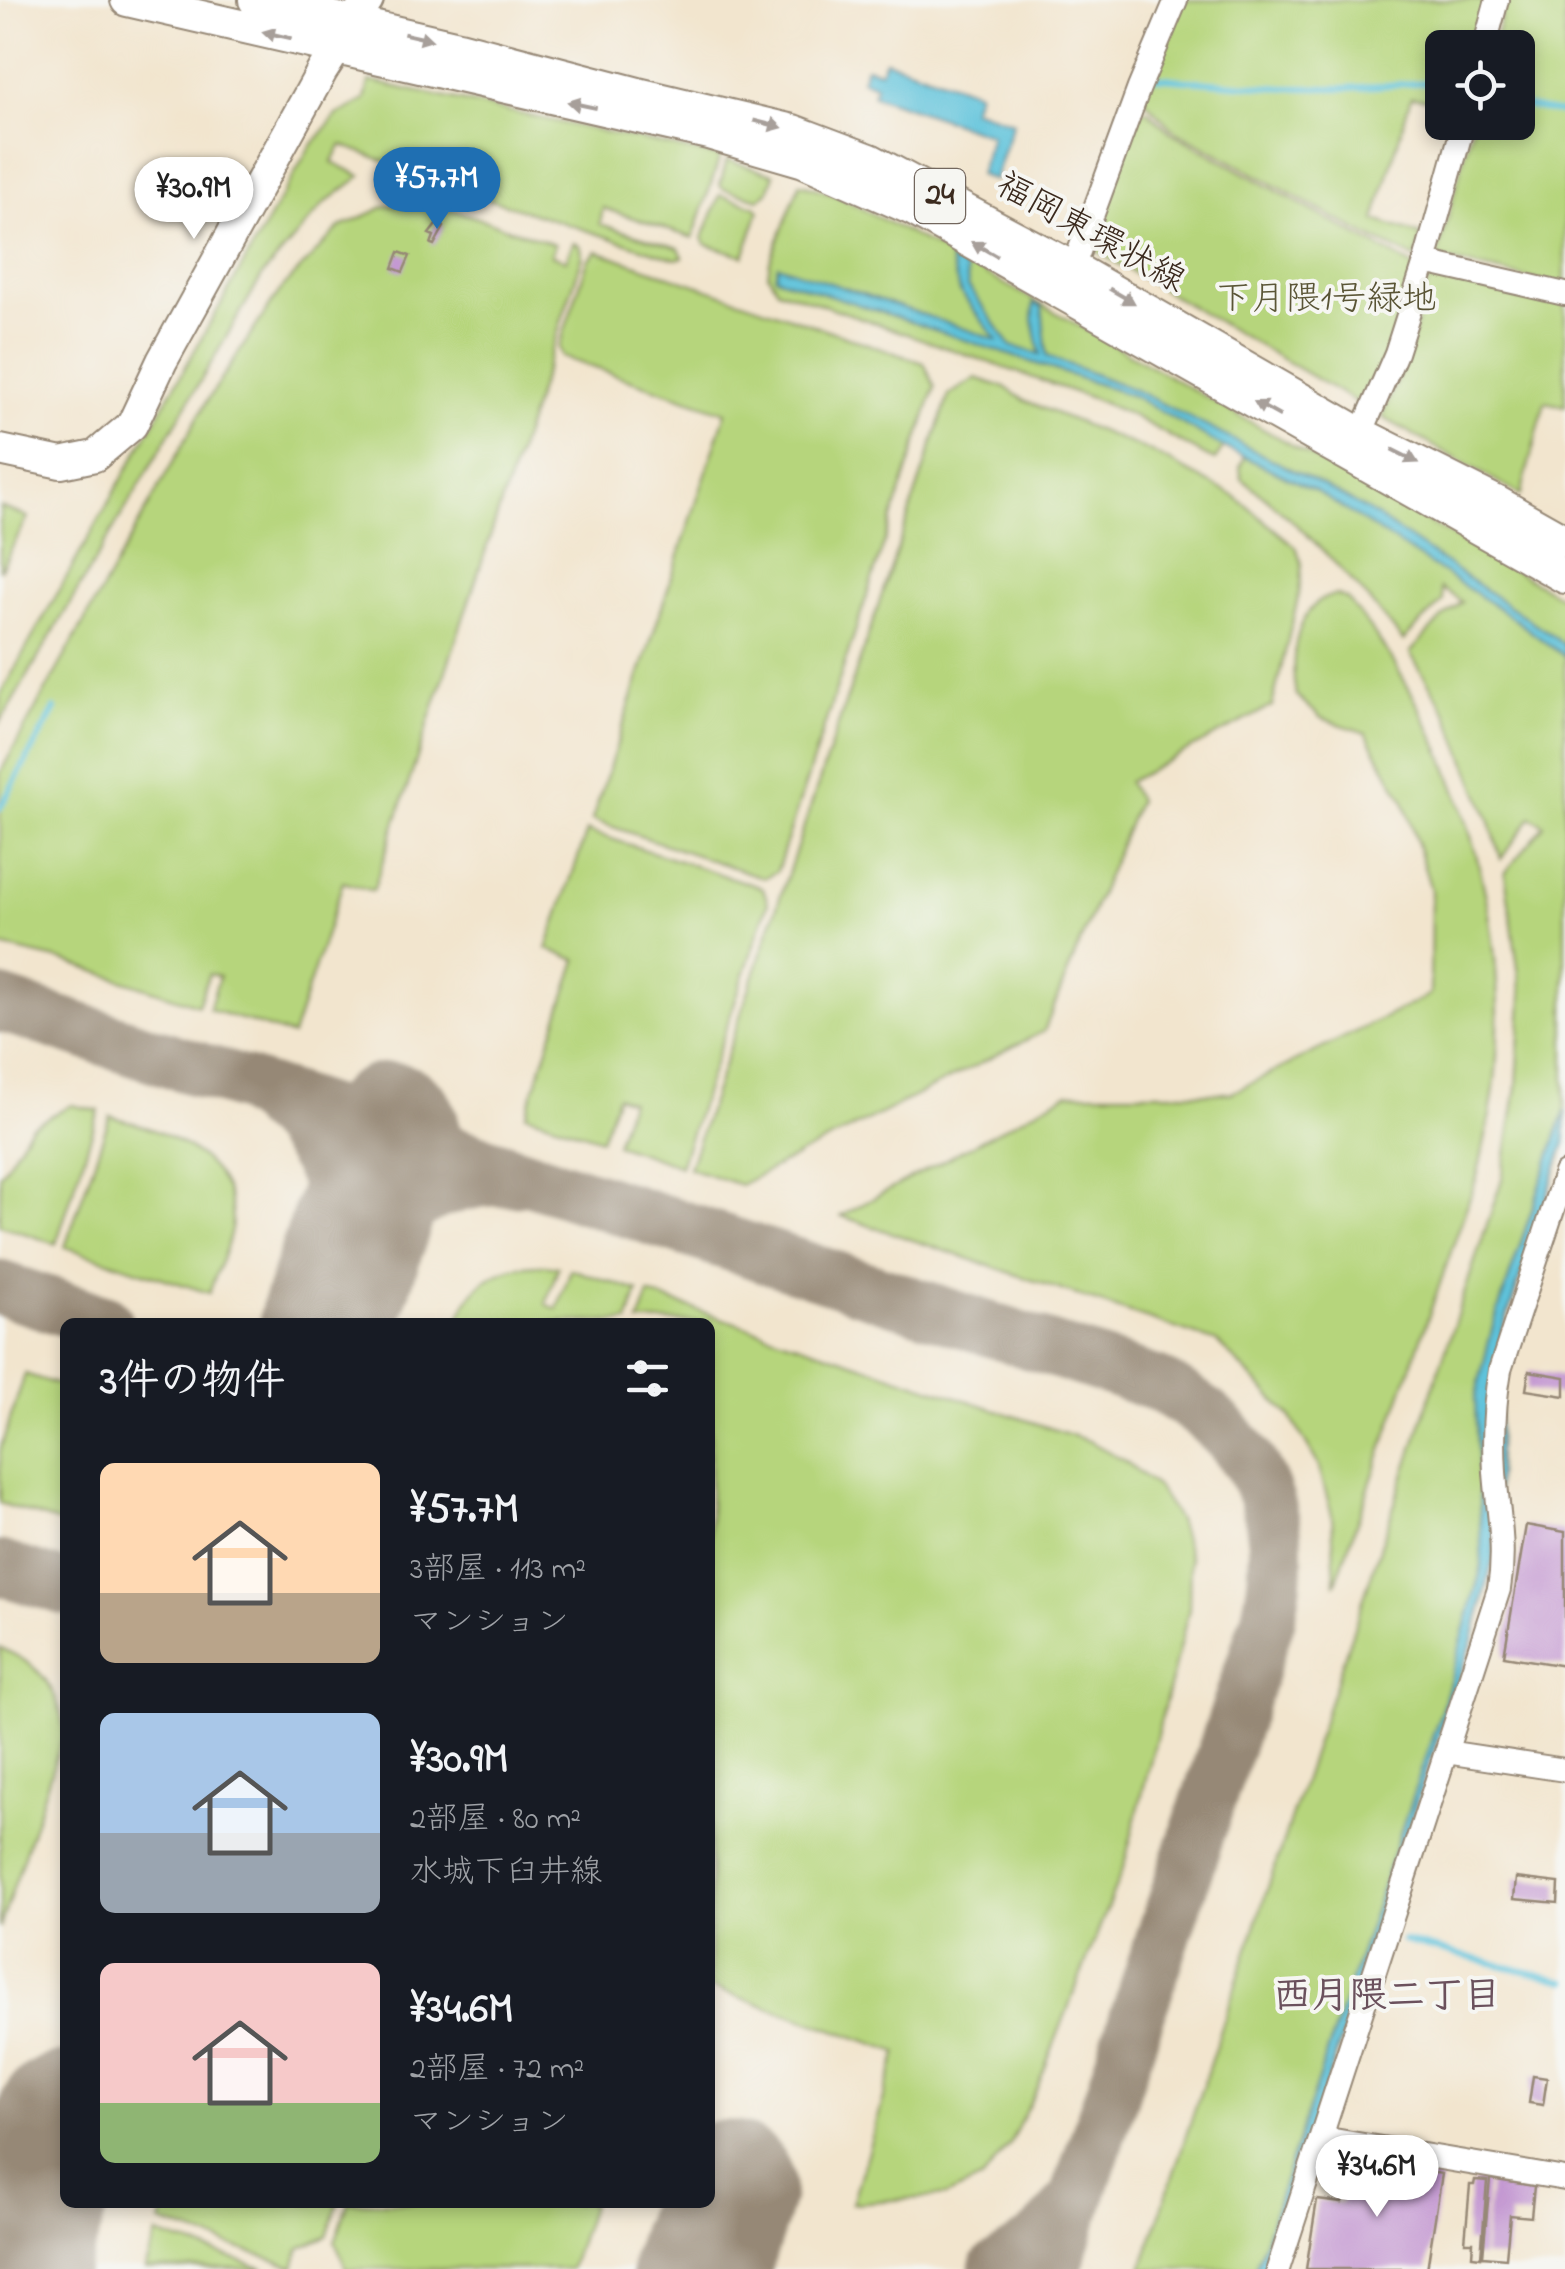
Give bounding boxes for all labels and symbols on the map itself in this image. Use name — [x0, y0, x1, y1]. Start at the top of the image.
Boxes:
one-way arrow — [262, 27, 293, 42]
one-way arrow — [403, 30, 434, 45]
one-way arrow — [566, 97, 597, 112]
one-way arrow — [753, 117, 784, 133]
pin: ¥57.7M — [356, 147, 518, 232]
pin: ¥30.9M — [113, 157, 275, 242]
street label: 福岡東環状線 — [986, 161, 1194, 307]
road number: 24 — [915, 169, 965, 223]
one-way arrow — [969, 241, 998, 258]
park label: 下月隈1号緑地 — [1215, 275, 1437, 326]
one-way arrow — [1108, 287, 1136, 304]
one-way arrow — [1252, 400, 1281, 417]
one-way arrow — [1391, 447, 1420, 464]
district label: 西月隈二丁目 — [1273, 1970, 1501, 2026]
pin: ¥34.6M — [1296, 2135, 1458, 2220]

